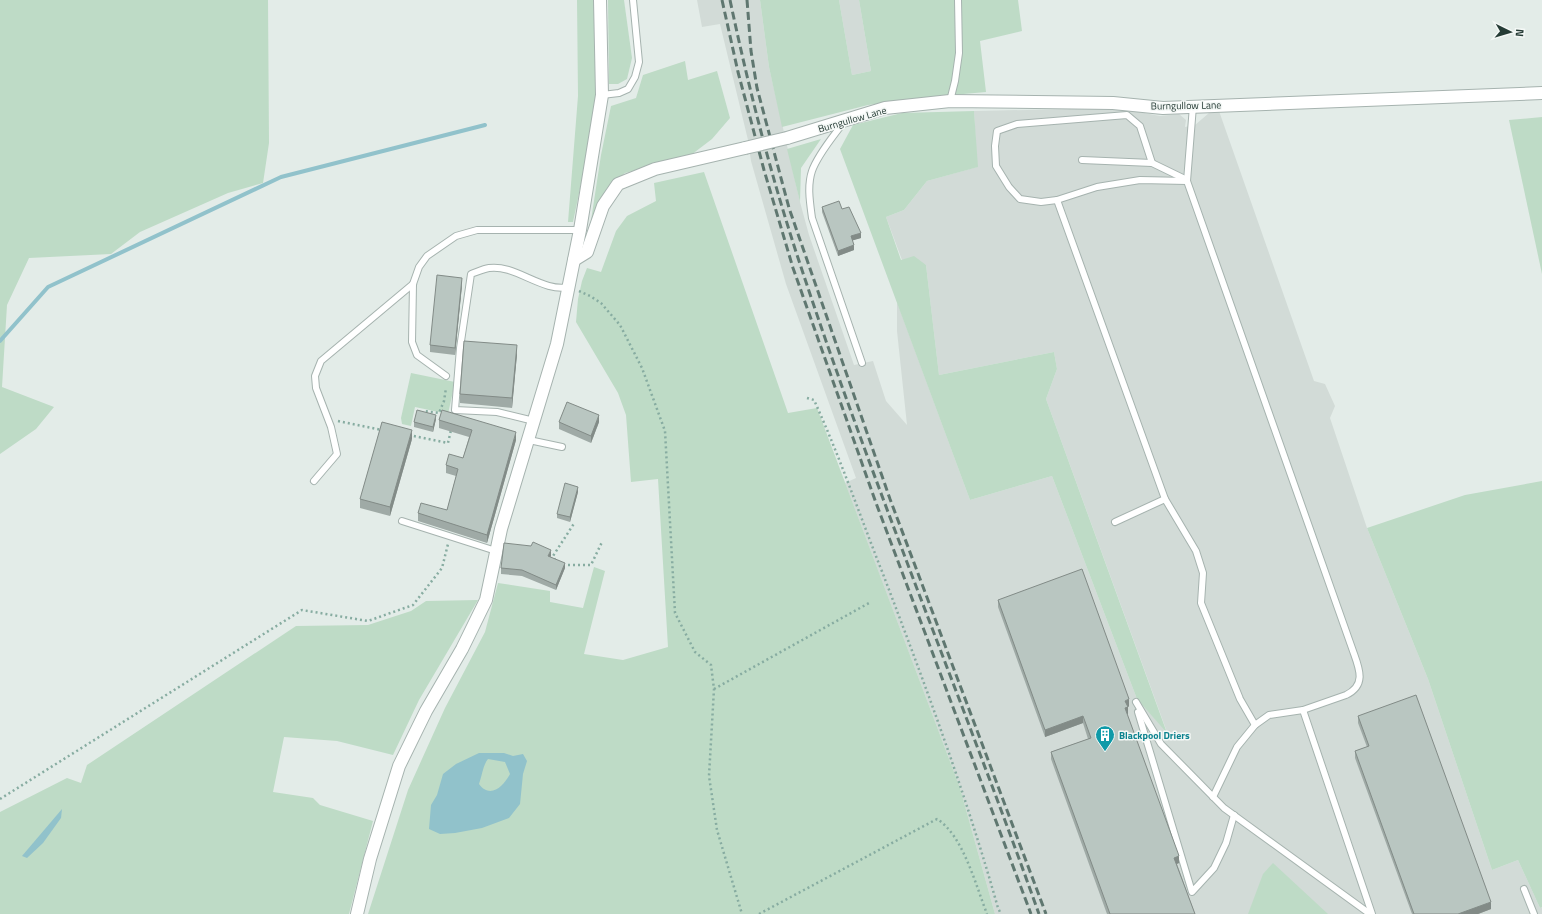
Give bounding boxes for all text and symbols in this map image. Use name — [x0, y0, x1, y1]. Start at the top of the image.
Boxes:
north arrow — [1490, 12, 1530, 52]
text: N — [1512, 28, 1528, 37]
street label: Burngullow Lane — [1151, 97, 1221, 114]
street label: Burngullow Lane — [816, 103, 888, 136]
building icon: Blackpool Driers — [1094, 724, 1116, 752]
place label: Blackpool Driers — [1119, 728, 1190, 743]

